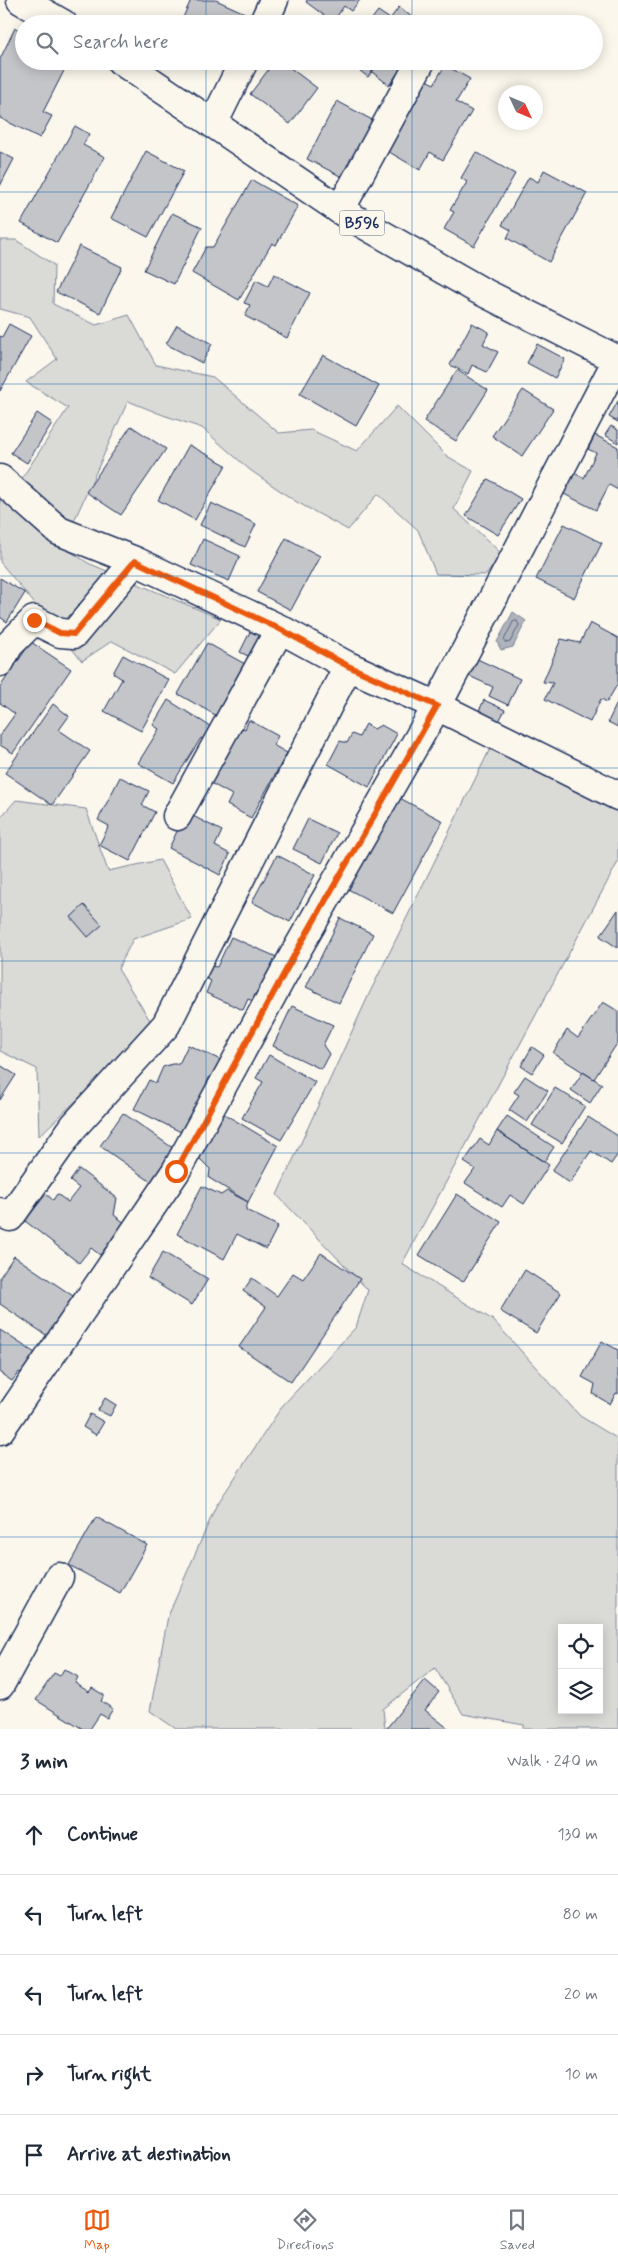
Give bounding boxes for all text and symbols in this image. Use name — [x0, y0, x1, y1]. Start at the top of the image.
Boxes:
search box — [15, 15, 603, 70]
icon: search — [33, 29, 61, 57]
text: Search here — [73, 30, 169, 55]
north arrow — [498, 85, 543, 130]
road number: B596 — [340, 210, 384, 236]
route end — [23, 609, 46, 632]
route start — [165, 1160, 188, 1183]
map controls — [558, 1624, 603, 1714]
button: locate — [558, 1624, 603, 1669]
button: layers — [558, 1669, 603, 1714]
text: 3 min — [20, 1748, 68, 1776]
text: Walk · 240 m — [507, 1751, 598, 1772]
icon: ahead — [20, 1821, 48, 1849]
text: Continue — [67, 1822, 138, 1847]
text: 130 m — [557, 1824, 598, 1845]
icon: left — [20, 1901, 48, 1929]
text: Turn left — [67, 1902, 143, 1927]
text: 80 m — [563, 1904, 598, 1925]
icon: left — [20, 1981, 48, 2009]
text: Turn left — [67, 1982, 143, 2007]
text: 20 m — [564, 1984, 598, 2005]
icon: right — [20, 2061, 48, 2089]
text: Turn right — [67, 2062, 151, 2087]
text: 10 m — [565, 2064, 598, 2085]
icon: arrive — [20, 2141, 48, 2169]
text: Arrive at destination — [67, 2142, 231, 2167]
tab: Map — [83, 2206, 111, 2254]
tab: Directions — [277, 2206, 334, 2254]
tab: Saved — [500, 2206, 535, 2254]

